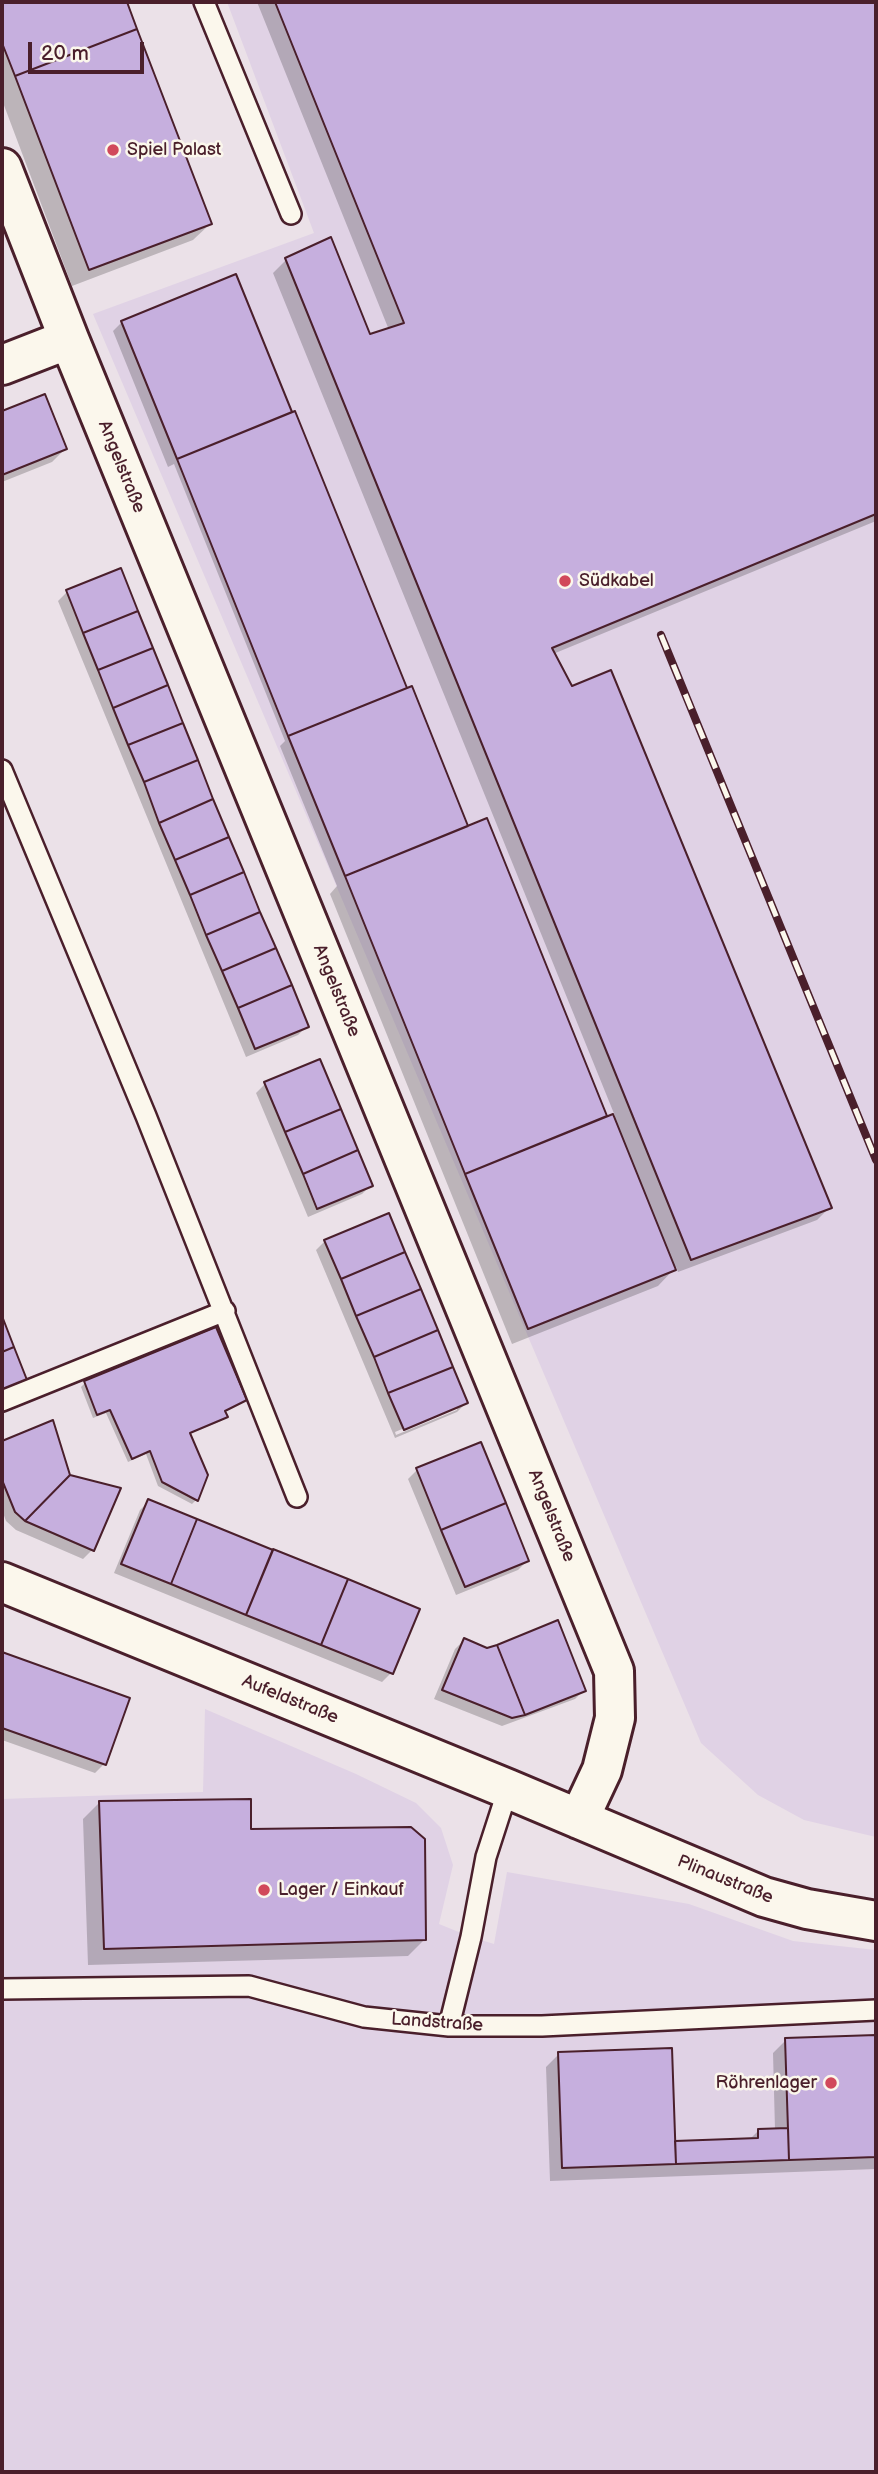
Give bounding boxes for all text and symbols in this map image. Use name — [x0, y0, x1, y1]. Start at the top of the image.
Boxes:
scale bar — [32, 28, 147, 72]
text: 20 m — [41, 41, 89, 66]
place label: Spiel Palast — [127, 139, 221, 161]
marker: Spiel Palast — [105, 142, 121, 158]
street label: Angelstraße — [93, 418, 149, 516]
place label: Südkabel — [579, 570, 654, 592]
marker: Südkabel — [557, 573, 573, 589]
street label: Angelstraße — [308, 942, 364, 1040]
street label: Angelstraße — [523, 1467, 579, 1565]
street label: Aufeldstraße — [239, 1671, 341, 1729]
street label: Plinaustraße — [674, 1851, 776, 1909]
place label: Lager / Einkauf — [278, 1879, 404, 1901]
marker: Lager / Einkauf — [256, 1882, 272, 1898]
street label: Landstraße — [390, 2009, 484, 2037]
place label: Röhrenlager — [715, 2072, 817, 2094]
marker: Röhrenlager — [823, 2075, 839, 2091]

